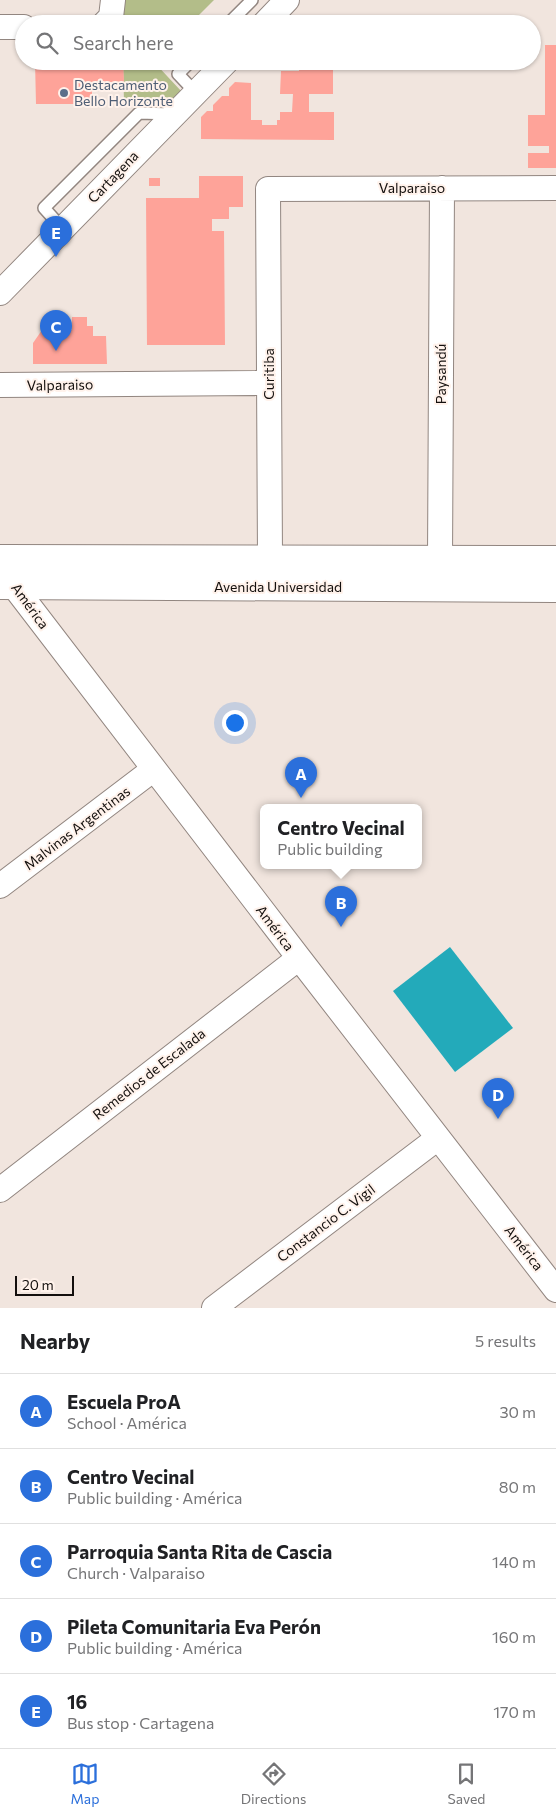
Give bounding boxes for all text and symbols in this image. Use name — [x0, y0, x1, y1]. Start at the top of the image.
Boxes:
search box — [15, 15, 541, 70]
icon: search — [33, 29, 61, 57]
text: Search here — [73, 31, 173, 54]
place label: Destacamento Bello Horizonte — [74, 76, 173, 109]
marker: Destacamento Bello Horizonte — [58, 87, 70, 99]
street label: Cartagena — [84, 147, 142, 206]
street label: Valparaiso — [379, 179, 445, 196]
pin: E — [40, 216, 72, 257]
pin: C — [40, 310, 72, 351]
street label: Paysandú — [432, 344, 449, 404]
street label: Curitiba — [260, 348, 277, 400]
street label: Valparaiso — [27, 375, 93, 394]
street label: Avenida Universidad — [214, 578, 342, 595]
street label: América — [8, 579, 53, 632]
your location — [222, 710, 248, 736]
pin: A — [285, 757, 317, 798]
street label: Malvinas Argentinas — [20, 782, 133, 873]
popup — [260, 804, 422, 869]
text: Centro Vecinal — [277, 816, 405, 839]
text: Public building — [277, 839, 383, 858]
pin: B — [325, 886, 357, 927]
street label: América — [253, 902, 298, 954]
street label: Remedios de Escalada — [89, 1024, 208, 1123]
pin: D — [482, 1078, 514, 1119]
street label: Constancio C. Vigil — [273, 1180, 378, 1265]
street label: América — [501, 1222, 547, 1274]
scale bar — [15, 1273, 74, 1296]
text: 20 m — [22, 1276, 54, 1293]
text: Nearby — [20, 1328, 90, 1353]
text: 5 results — [475, 1331, 536, 1350]
text: Escuela ProA — [67, 1390, 181, 1413]
text: A — [30, 1402, 42, 1421]
text: 30 m — [499, 1402, 536, 1421]
text: School · América — [67, 1413, 187, 1432]
text: Centro Vecinal — [67, 1465, 194, 1488]
text: B — [31, 1477, 41, 1496]
text: 80 m — [499, 1477, 536, 1496]
text: Public building · América — [67, 1488, 243, 1507]
text: Parroquia Santa Rita de Cascia — [67, 1540, 332, 1563]
text: C — [31, 1552, 41, 1571]
text: 140 m — [492, 1552, 536, 1571]
text: Church · Valparaiso — [67, 1563, 205, 1582]
text: Pileta Comunitaria Eva Perón — [67, 1615, 321, 1638]
text: D — [30, 1627, 42, 1646]
text: 160 m — [492, 1627, 536, 1646]
text: Public building · América — [67, 1638, 243, 1657]
text: 16 — [67, 1690, 87, 1713]
text: E — [31, 1702, 41, 1721]
text: 170 m — [493, 1702, 536, 1721]
text: Bus stop · Cartagena — [67, 1713, 214, 1732]
tab: Map — [71, 1760, 99, 1807]
tab: Directions — [241, 1760, 306, 1807]
tab: Saved — [448, 1760, 485, 1807]

